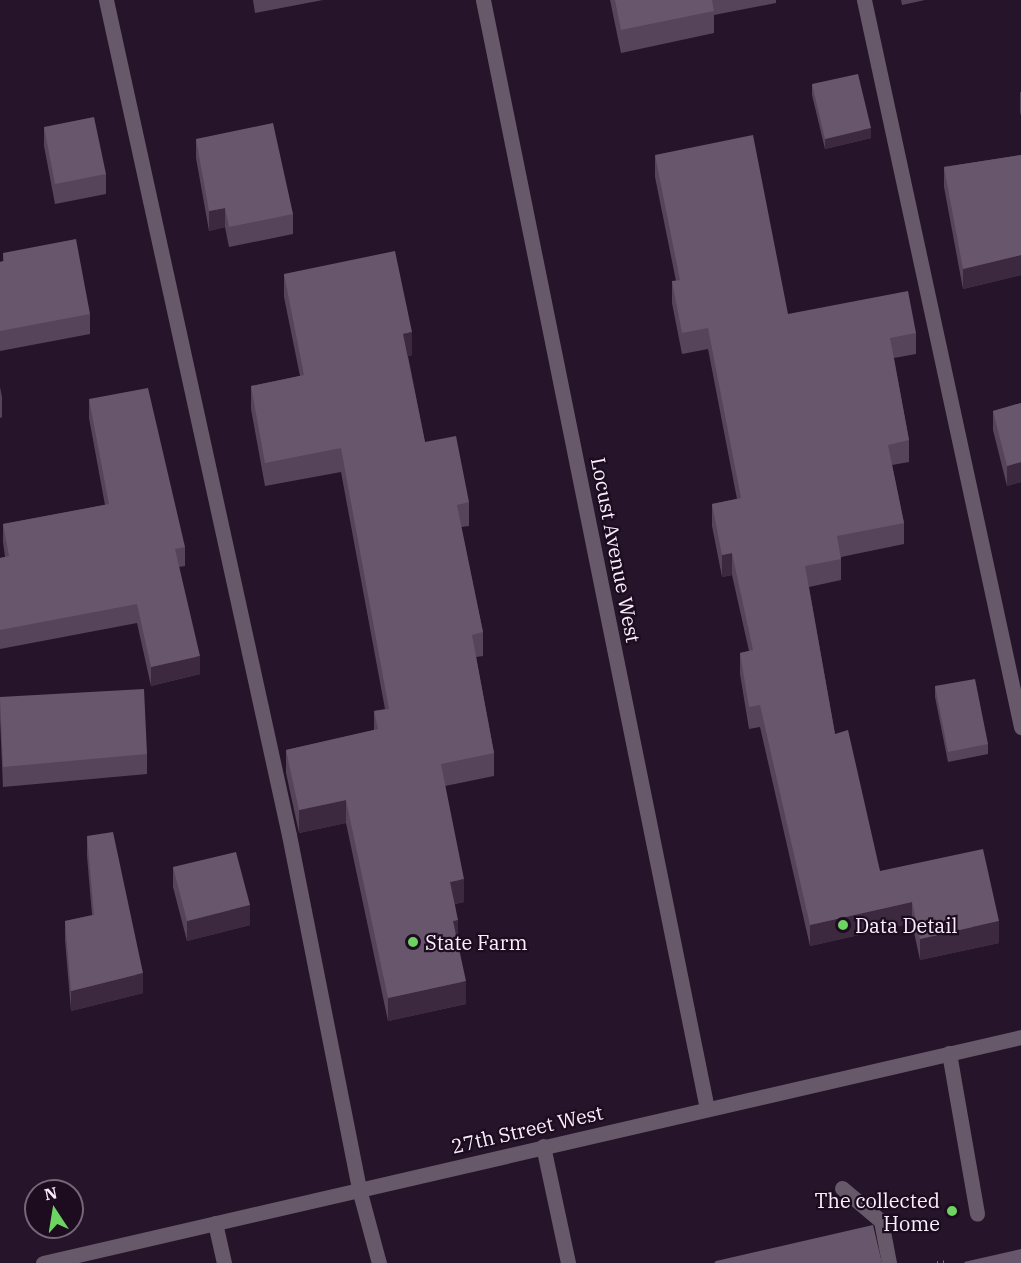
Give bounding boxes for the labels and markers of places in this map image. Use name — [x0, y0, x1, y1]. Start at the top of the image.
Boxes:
place label: Data Detail — [855, 913, 958, 937]
marker: Data Detail — [836, 918, 850, 932]
place label: State Farm — [425, 930, 528, 954]
marker: State Farm — [406, 935, 420, 949]
place label: The collected Home — [815, 1188, 940, 1235]
marker: The collected Home — [945, 1204, 959, 1218]

